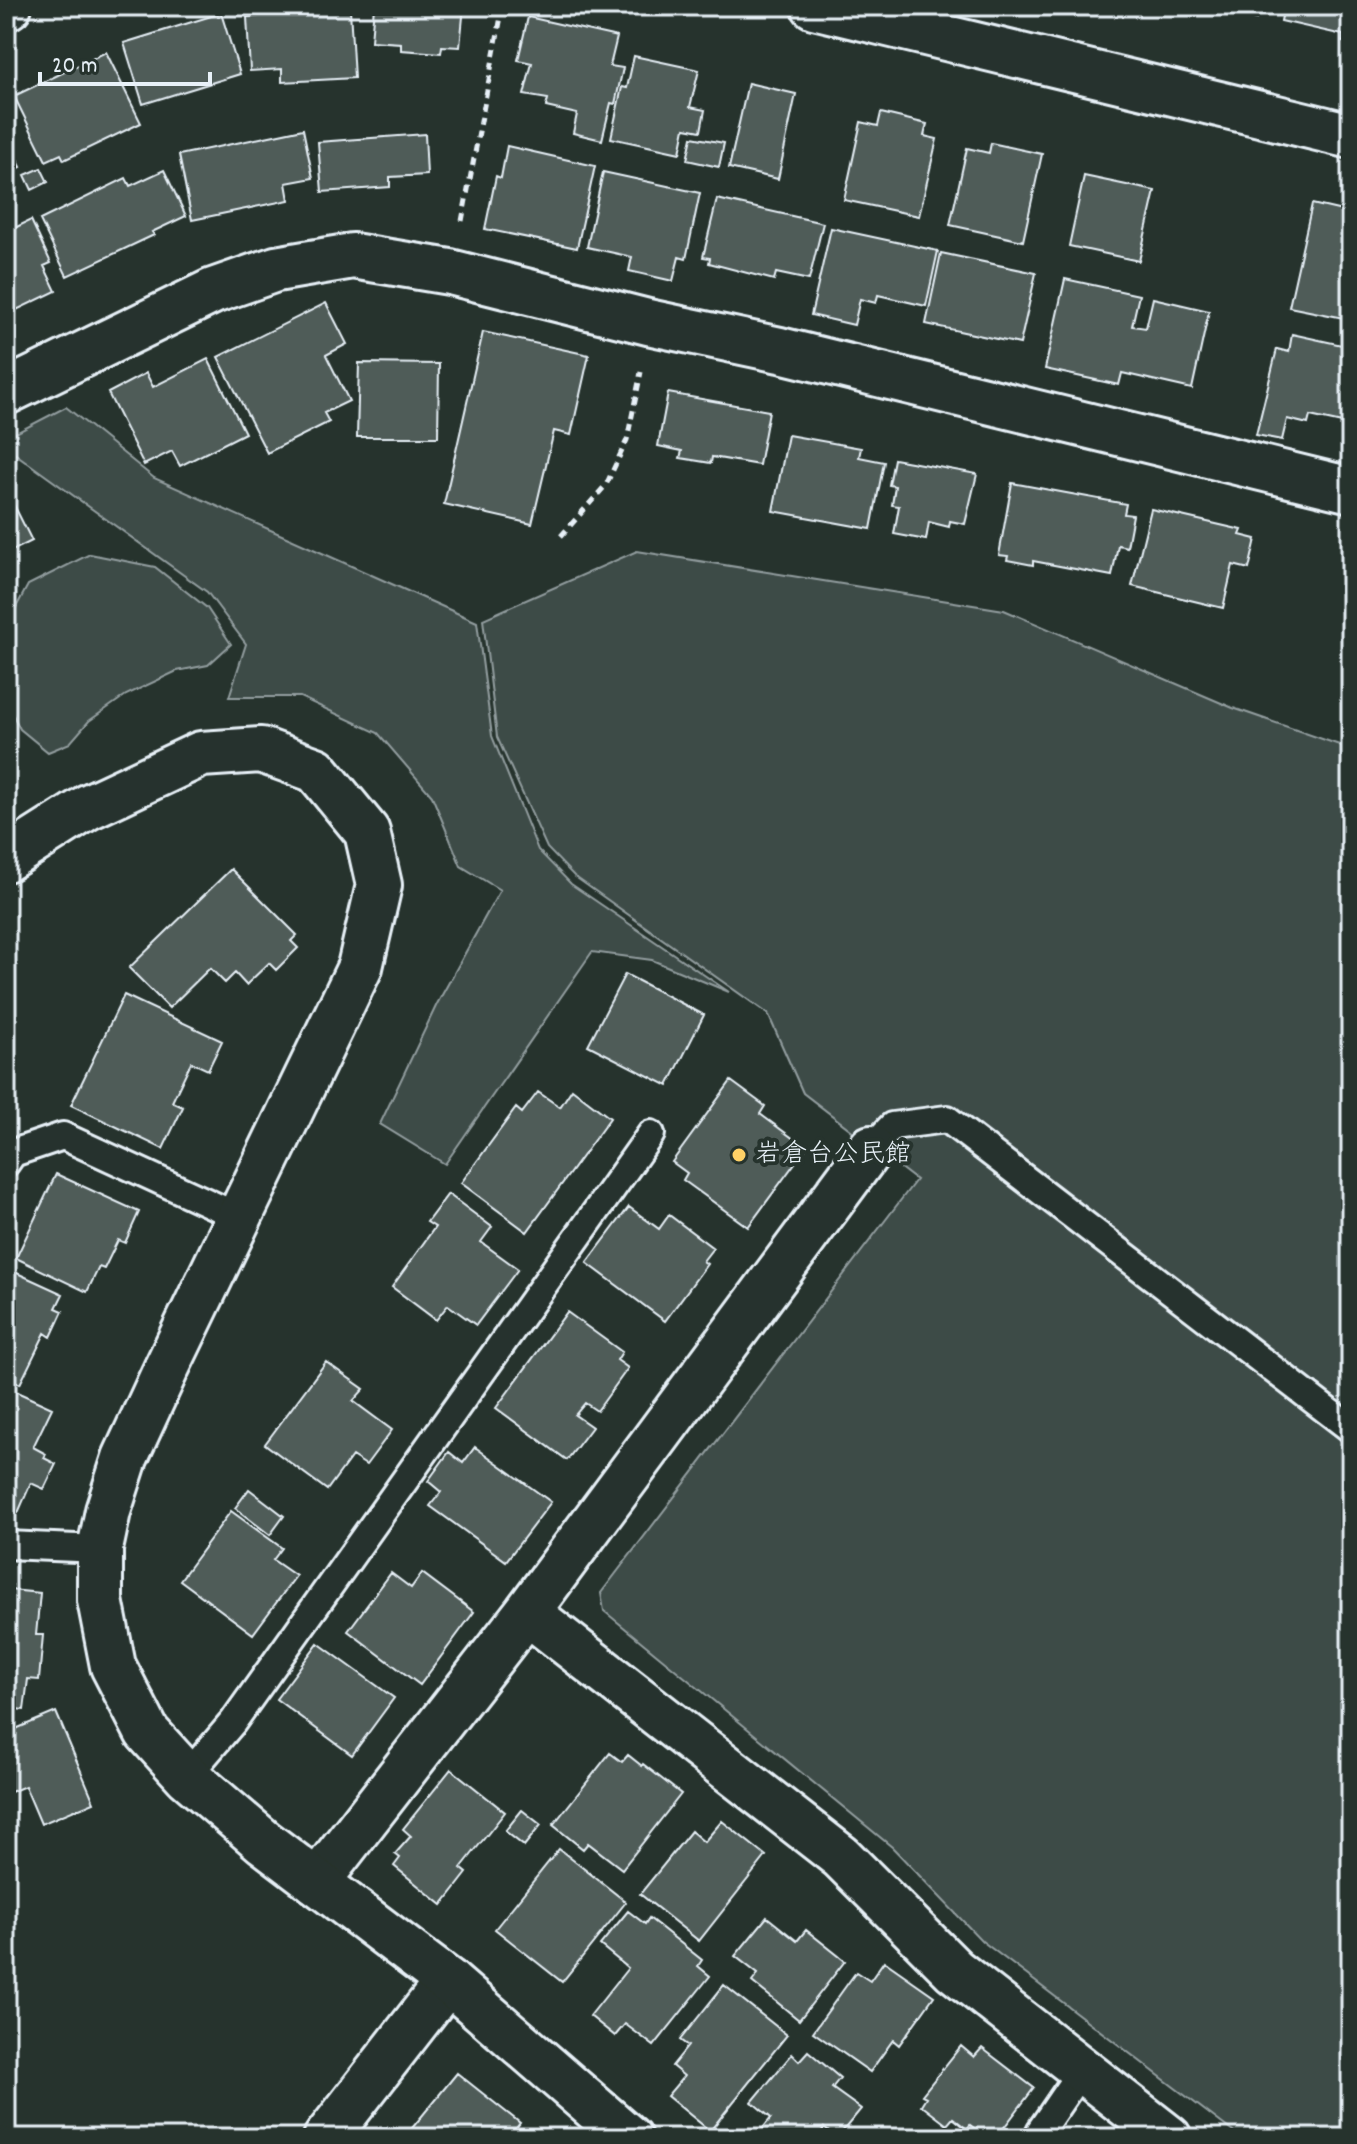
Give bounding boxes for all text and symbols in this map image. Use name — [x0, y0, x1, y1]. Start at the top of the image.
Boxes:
scale bar — [40, 36, 210, 86]
text: 20 m — [52, 50, 98, 84]
place label: 岩倉台公民館 — [755, 1137, 911, 1174]
marker: 岩倉台公民館 — [730, 1146, 748, 1164]

